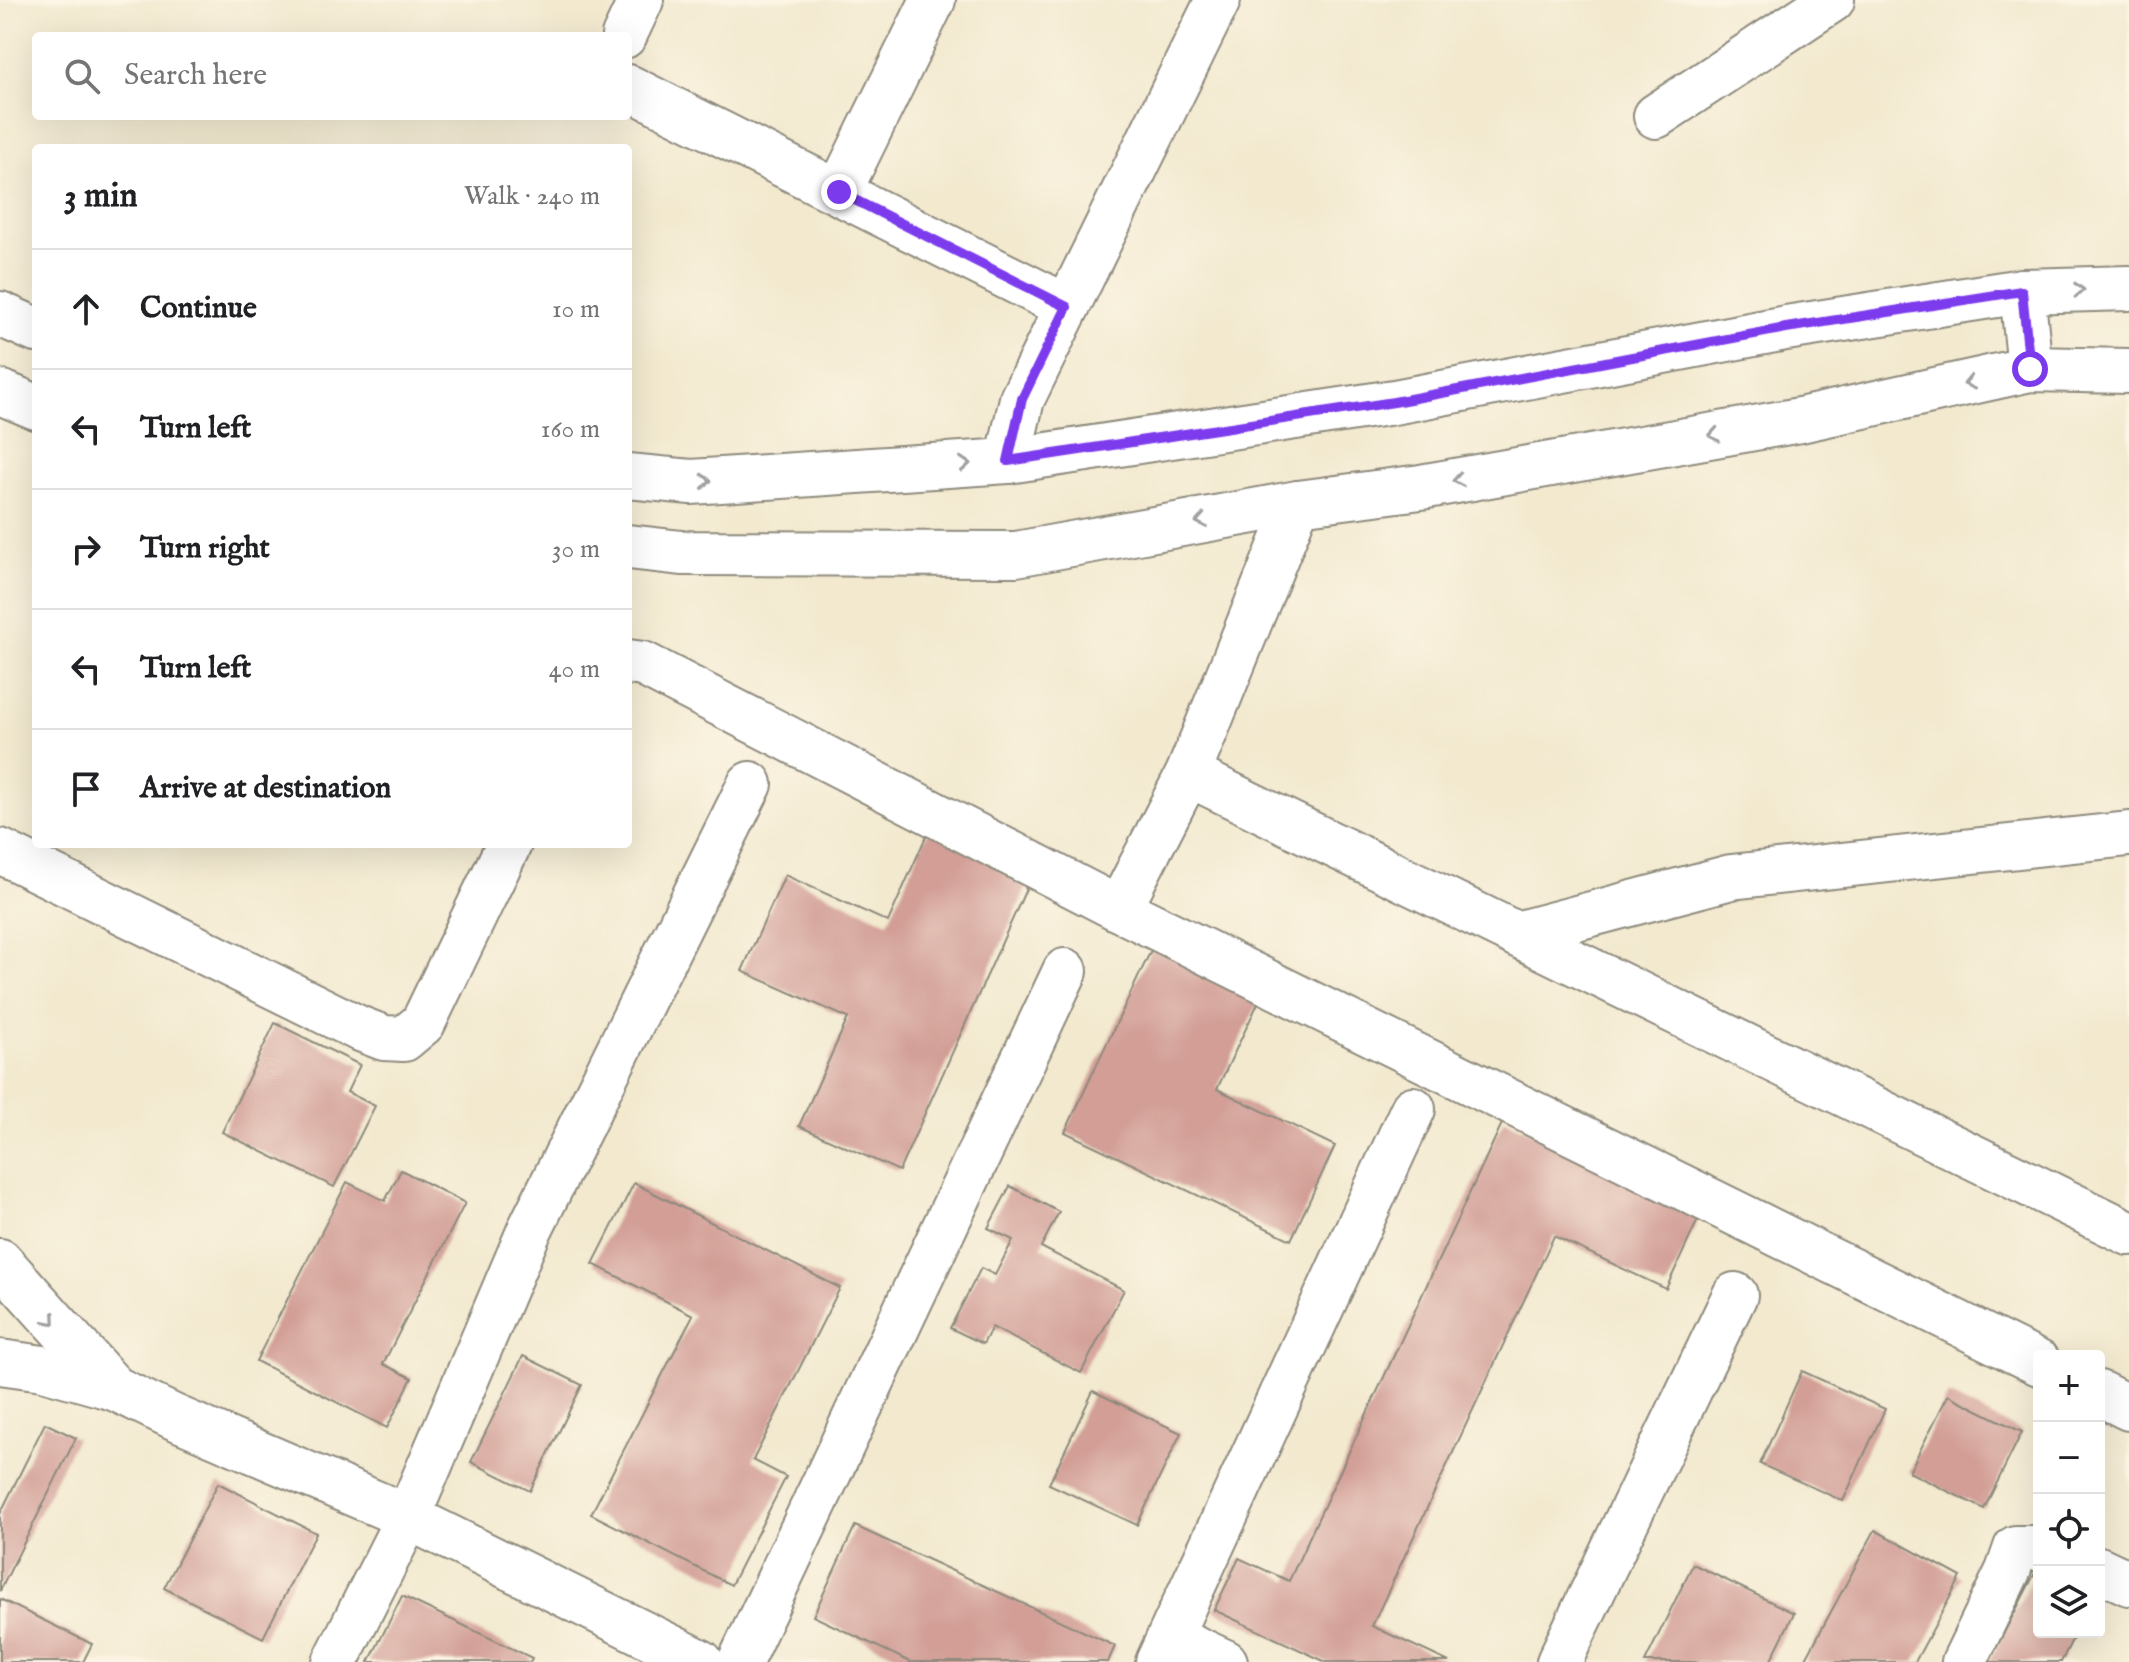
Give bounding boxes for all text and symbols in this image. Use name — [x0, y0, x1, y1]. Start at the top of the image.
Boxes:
search box — [32, 32, 632, 120]
icon: search — [60, 54, 104, 98]
text: Search here — [124, 57, 267, 95]
route end — [821, 174, 857, 210]
text: 3 min — [64, 175, 138, 218]
text: Walk · 240 m — [464, 180, 600, 213]
one-way arrow — [2073, 281, 2086, 298]
icon: ahead — [64, 287, 108, 331]
text: Continue — [140, 290, 257, 328]
text: 10 m — [552, 293, 600, 326]
route start — [2012, 351, 2048, 387]
one-way arrow — [1962, 374, 1976, 391]
icon: left — [64, 407, 108, 451]
text: Turn left — [140, 410, 251, 448]
text: 160 m — [541, 413, 600, 446]
one-way arrow — [1707, 426, 1721, 443]
one-way arrow — [959, 456, 972, 473]
one-way arrow — [1451, 471, 1465, 488]
one-way arrow — [700, 473, 713, 490]
one-way arrow — [1194, 511, 1208, 528]
icon: right — [64, 527, 108, 571]
text: Turn right — [140, 530, 270, 568]
text: 30 m — [552, 533, 600, 566]
icon: left — [64, 647, 108, 691]
text: Turn left — [140, 650, 251, 688]
text: 40 m — [549, 653, 600, 686]
icon: arrive — [64, 767, 108, 811]
text: Arrive at destination — [140, 770, 391, 808]
one-way arrow — [42, 1310, 56, 1325]
map controls — [2033, 1350, 2105, 1638]
button: + — [2033, 1350, 2105, 1422]
button: − — [2033, 1422, 2105, 1494]
button: locate — [2033, 1494, 2105, 1566]
button: layers — [2033, 1566, 2105, 1638]

